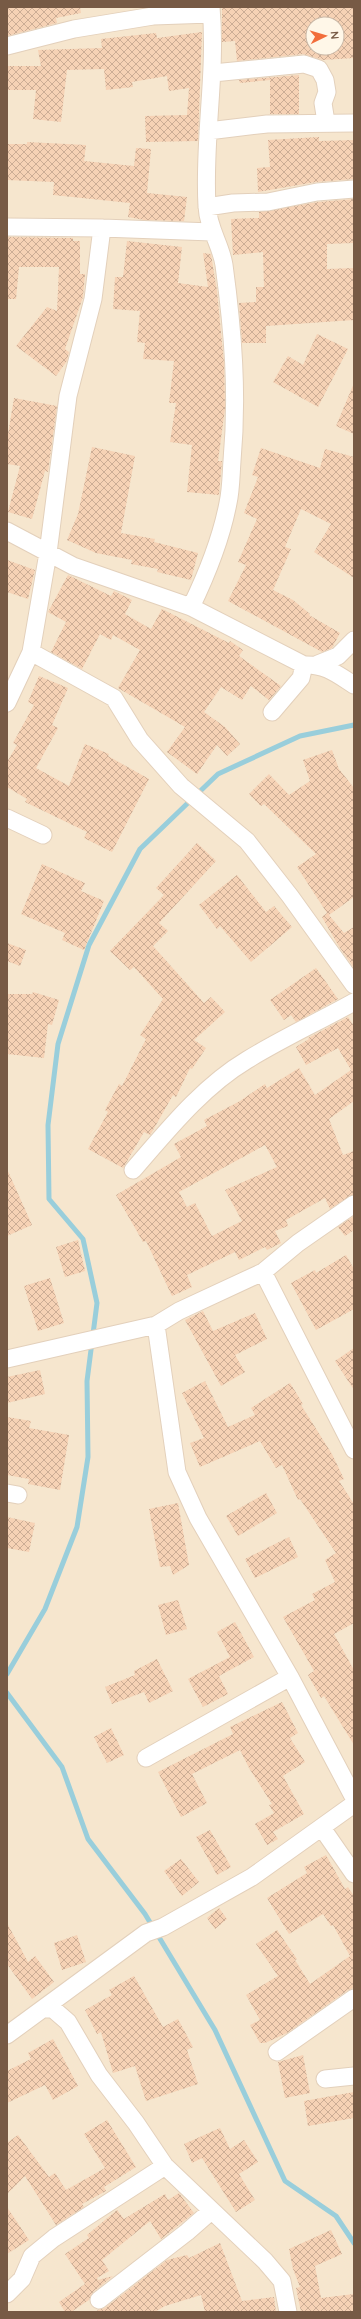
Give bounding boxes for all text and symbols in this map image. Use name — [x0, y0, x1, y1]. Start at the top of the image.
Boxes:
north arrow — [305, 16, 345, 56]
text: N — [328, 30, 342, 40]

